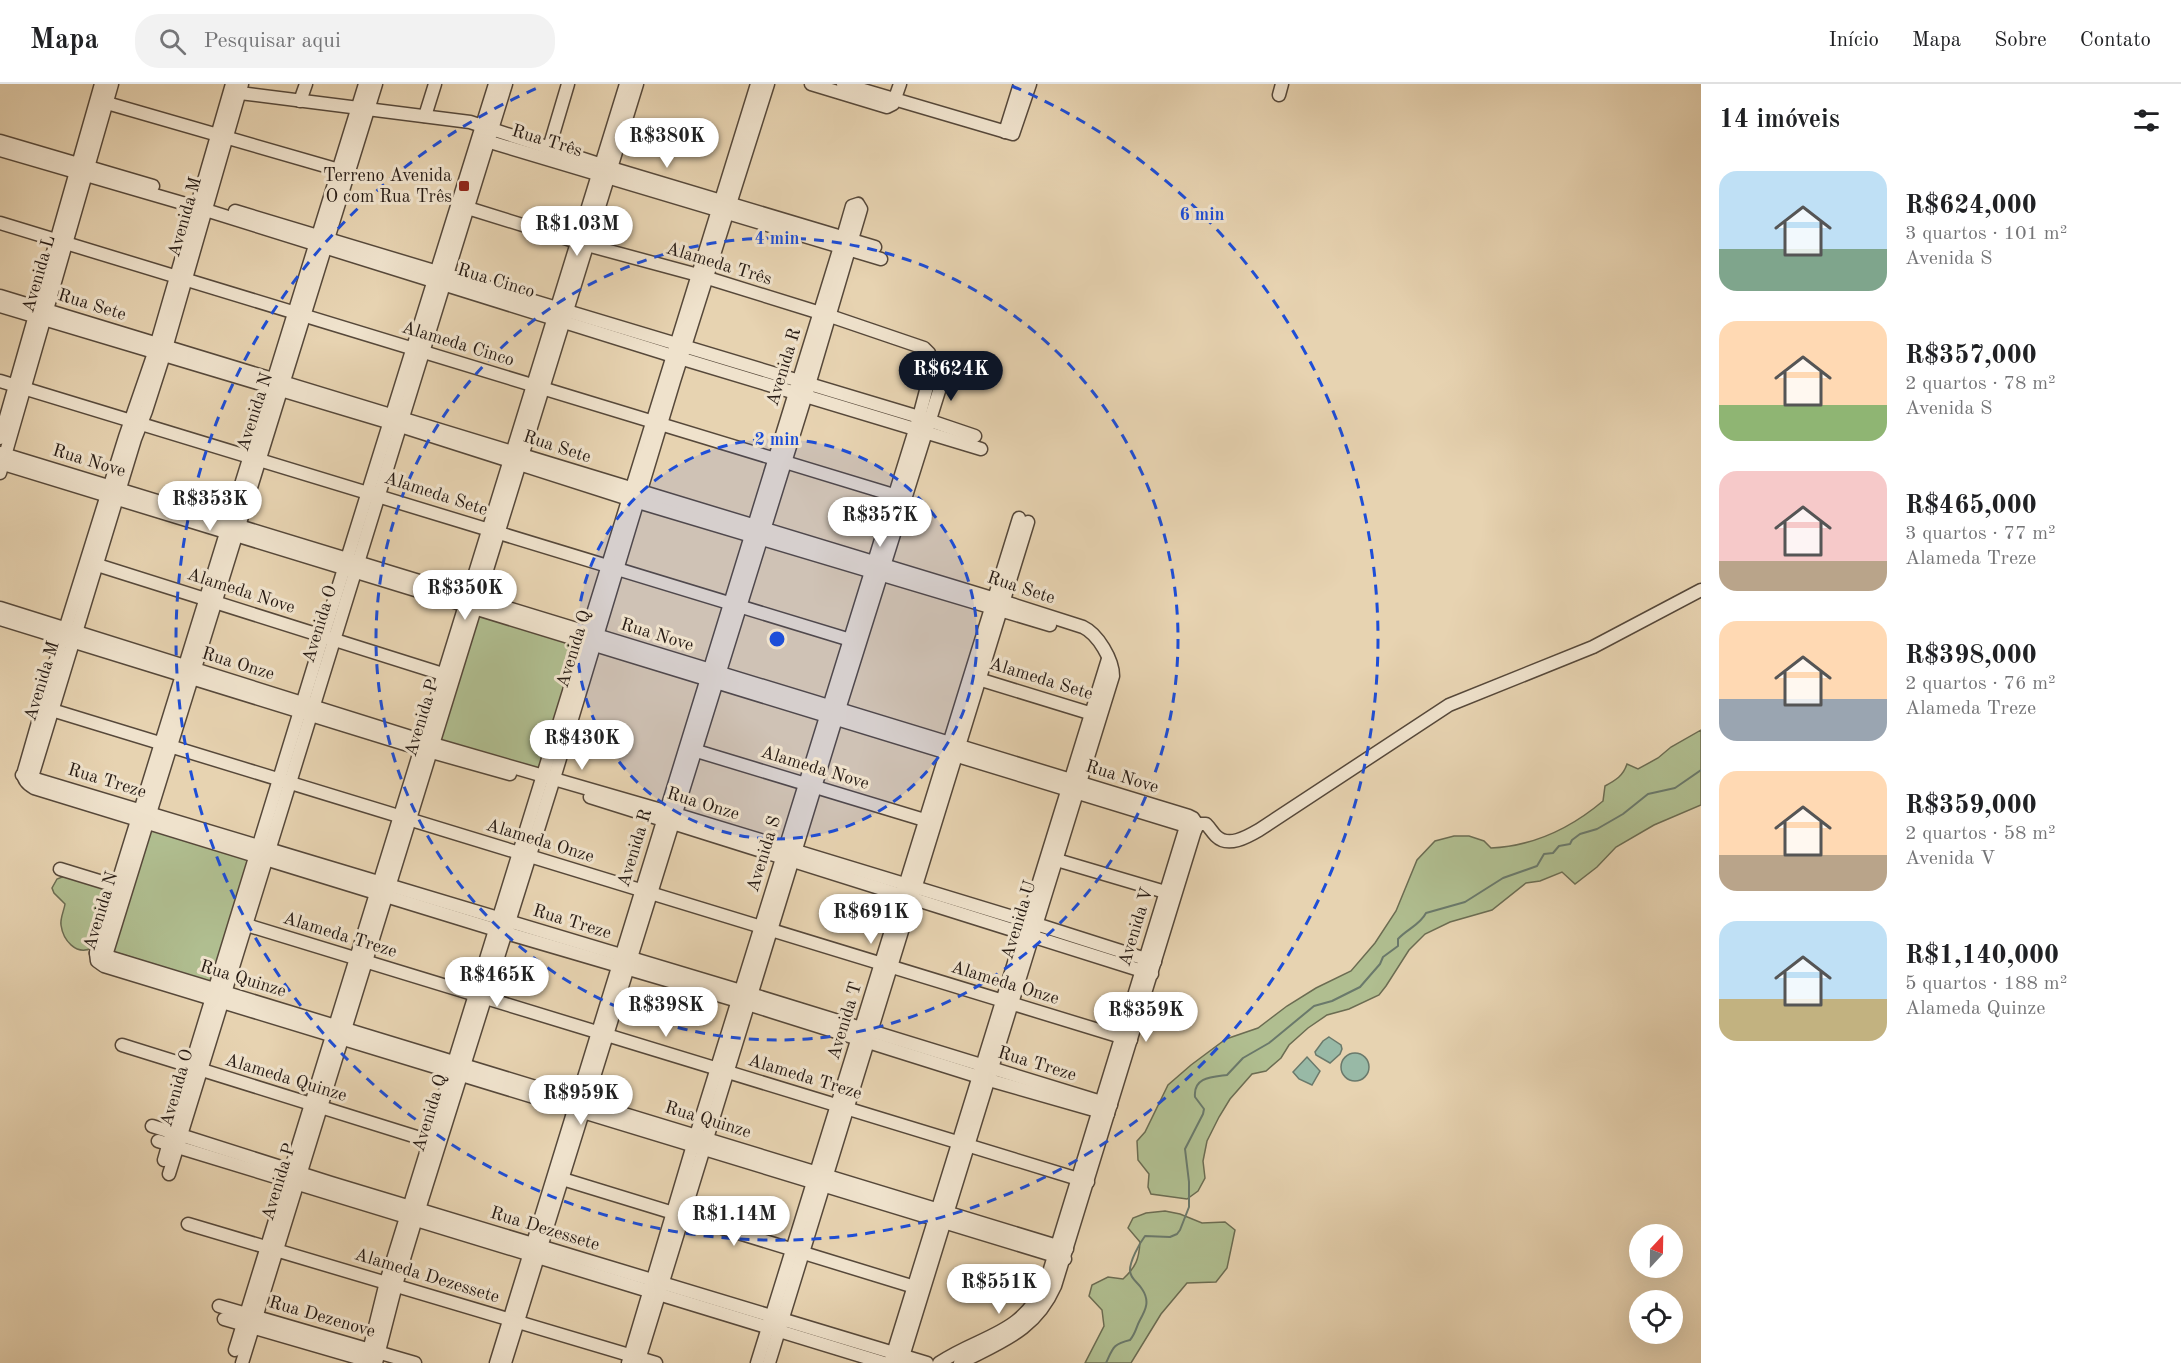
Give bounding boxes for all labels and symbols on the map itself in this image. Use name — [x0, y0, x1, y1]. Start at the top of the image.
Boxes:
pin: R$380K — [618, 118, 716, 169]
street label: Rua Três — [510, 122, 585, 160]
place label: Terreno Avenida O com Rua Três — [323, 167, 452, 206]
street label: Avenida M — [165, 175, 205, 259]
marker: Terreno Avenida O com Rua Três — [457, 179, 471, 193]
pin: R$1.03M — [522, 206, 632, 257]
text: 6 min — [1179, 206, 1225, 224]
text: 4 min — [754, 230, 800, 248]
street label: Avenida L — [19, 233, 59, 315]
street label: Alameda Três — [664, 239, 774, 289]
street label: Rua Cinco — [455, 261, 537, 301]
street label: Rua Sete — [56, 286, 128, 324]
street label: Alameda Cinco — [400, 318, 517, 370]
street label: Avenida R — [764, 326, 804, 408]
pin: R$624K — [902, 351, 1000, 402]
street label: Avenida N — [234, 370, 276, 453]
street label: Rua Sete — [521, 428, 593, 466]
text: 2 min — [754, 431, 800, 449]
street label: Rua Nove — [50, 441, 128, 481]
street label: Alameda Sete — [382, 469, 490, 519]
pin: R$353K — [161, 481, 259, 532]
pin: R$357K — [831, 497, 929, 548]
street label: Alameda Nove — [185, 565, 297, 617]
street label: Rua Sete — [985, 569, 1057, 607]
pin: R$350K — [416, 570, 514, 621]
street label: Avenida O — [300, 583, 340, 665]
street label: Avenida Q — [554, 608, 594, 690]
street label: Rua Nove — [618, 615, 696, 655]
centre of rings — [767, 629, 787, 649]
street label: Avenida M — [21, 639, 63, 723]
street label: Rua Onze — [200, 644, 276, 684]
street label: Alameda Sete — [987, 655, 1095, 703]
street label: Avenida P — [402, 677, 442, 759]
pin: R$430K — [533, 720, 631, 771]
street label: Alameda Nove — [759, 743, 871, 793]
street label: Rua Nove — [1083, 757, 1161, 797]
street label: Rua Treze — [66, 761, 148, 801]
street label: Rua Onze — [665, 784, 741, 824]
street label: Avenida R — [615, 807, 655, 889]
street label: Avenida S — [744, 814, 784, 894]
street label: Alameda Onze — [484, 816, 596, 866]
street label: Avenida N — [81, 869, 122, 953]
street label: Avenida U — [998, 878, 1040, 962]
street label: Avenida V — [1115, 885, 1157, 969]
pin: R$691K — [822, 894, 920, 945]
street label: Rua Treze — [531, 902, 613, 942]
street label: Alameda Treze — [281, 909, 399, 961]
street label: Rua Quinze — [198, 957, 288, 1001]
pin: R$465K — [448, 957, 546, 1008]
street label: Alameda Onze — [949, 958, 1061, 1008]
street label: Avenida T — [825, 980, 865, 1062]
pin: R$398K — [617, 987, 715, 1038]
pin: R$359K — [1097, 992, 1195, 1043]
street label: Rua Treze — [996, 1044, 1078, 1084]
street label: Avenida O — [157, 1047, 197, 1129]
street label: Alameda Quinze — [223, 1051, 349, 1105]
street label: Alameda Treze — [746, 1051, 864, 1103]
street label: Avenida Q — [410, 1072, 450, 1154]
pin: R$959K — [532, 1075, 630, 1126]
street label: Rua Quinze — [663, 1098, 753, 1142]
street label: Avenida P — [259, 1141, 299, 1223]
pin: R$1.14M — [679, 1196, 789, 1247]
street label: Rua Dezessete — [488, 1204, 602, 1254]
north arrow — [1629, 1224, 1683, 1278]
street label: Alameda Dezessete — [352, 1245, 502, 1307]
pin: R$551K — [950, 1264, 1048, 1315]
street label: Rua Dezenove — [267, 1293, 377, 1341]

